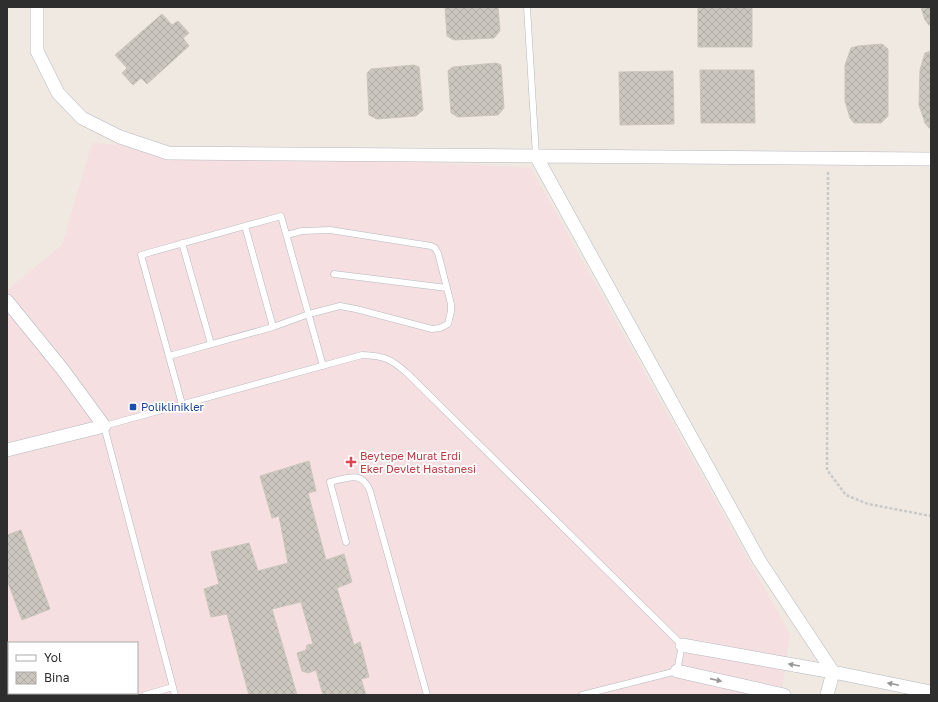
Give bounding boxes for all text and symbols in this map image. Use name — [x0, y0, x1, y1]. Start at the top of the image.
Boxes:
place label: Poliklinikler — [141, 400, 205, 413]
marker: Poliklinikler — [128, 402, 138, 412]
place label: Beytepe Murat Erdi Eker Devlet Hastanesi — [360, 449, 476, 475]
marker: Beytepe Murat Erdi Eker Devlet Hastanesi — [345, 456, 357, 468]
legend — [8, 642, 138, 694]
text: Yol — [44, 650, 62, 665]
one-way arrow — [788, 661, 800, 667]
text: Bina — [44, 670, 69, 685]
one-way arrow — [709, 677, 722, 683]
one-way arrow — [887, 681, 899, 687]

